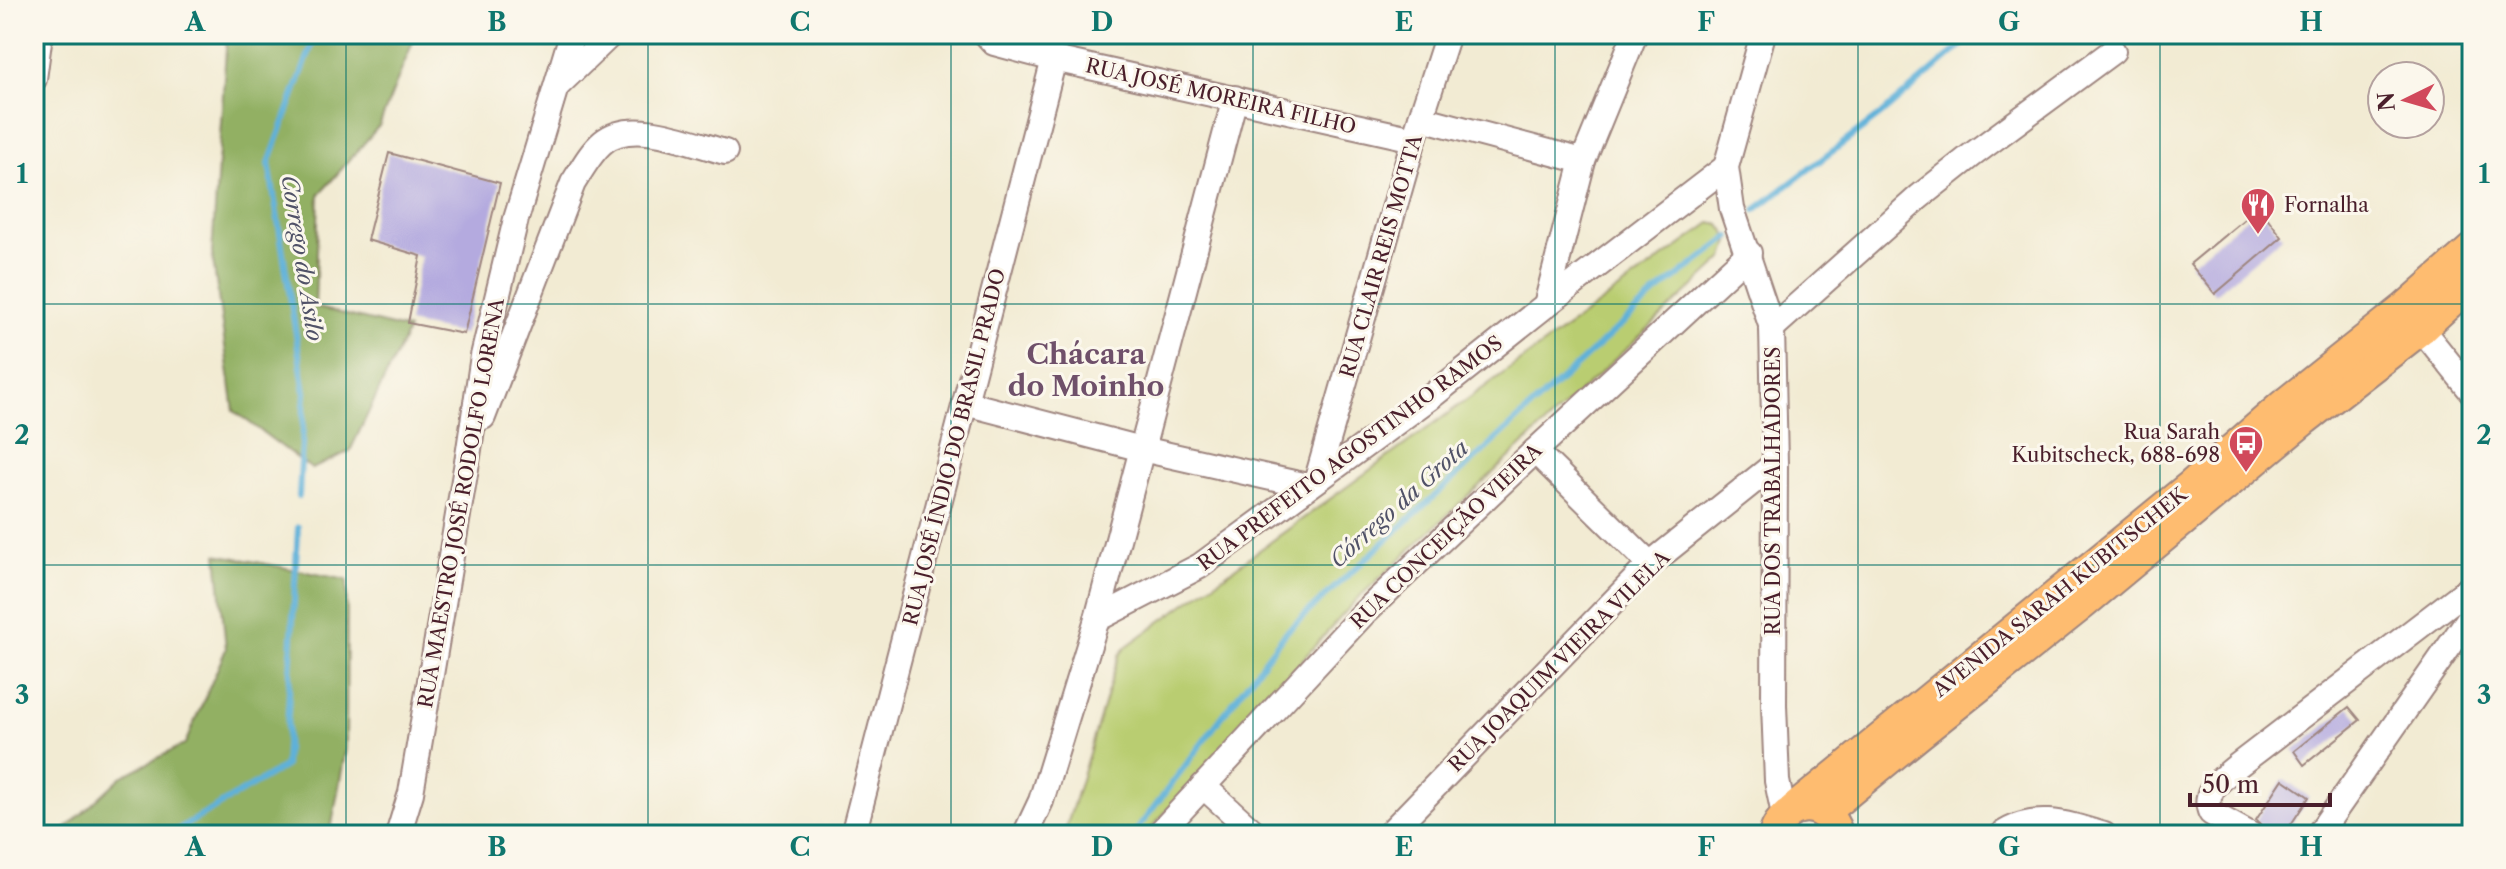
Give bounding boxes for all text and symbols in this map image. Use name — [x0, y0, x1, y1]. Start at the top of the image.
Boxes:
text: A — [184, 6, 206, 38]
text: B — [487, 6, 507, 38]
text: C — [790, 6, 810, 38]
text: D — [1091, 6, 1113, 38]
text: E — [1395, 6, 1413, 38]
text: F — [1697, 6, 1715, 38]
text: G — [1998, 6, 2020, 38]
text: H — [2299, 6, 2323, 38]
street label: RUA JOSÉ MOREIRA FILHO — [1083, 52, 1359, 139]
north arrow — [2366, 60, 2446, 140]
text: N — [2372, 91, 2401, 112]
street label: RUA CLAIR REIS MOTTA — [1335, 131, 1428, 380]
text: 1 — [16, 158, 28, 190]
text: 1 — [2478, 158, 2490, 190]
water label: Corrego do Asilo — [276, 173, 328, 343]
restaurant icon: Fornalha — [2239, 186, 2277, 236]
place label: Fornalha — [2284, 193, 2369, 217]
street label: RUA JOSÉ ÍNDIO DO BRASIL PRADO — [897, 266, 1010, 628]
street label: RUA MAESTRO JOSÉ RODOLFO LORENA — [412, 295, 509, 710]
street label: RUA PREFEITO AGOSTINHO RAMOS — [1193, 331, 1507, 575]
district label: Chácara do Moinho — [1008, 337, 1164, 403]
street label: RUA DOS TRABALHADORES — [1761, 347, 1785, 635]
text: 2 — [14, 419, 30, 451]
text: 2 — [2476, 419, 2492, 451]
place label: Rua Sarah Kubitscheck, 688-698 — [2012, 420, 2220, 467]
bus stop icon: Rua Sarah Kubitscheck, 688-698 — [2227, 424, 2265, 474]
water label: Córrego da Grota — [1324, 435, 1474, 573]
street label: RUA CONCEIÇÃO VIEIRA — [1345, 437, 1548, 634]
street label: AVENIDA SARAH KUBITSCHEK — [1927, 481, 2193, 703]
street label: RUA JOAQUIM VIEIRA VILELA — [1443, 544, 1676, 777]
text: 3 — [15, 679, 29, 711]
text: 3 — [2477, 679, 2491, 711]
scale bar — [2190, 757, 2330, 807]
text: 50 m — [2202, 770, 2259, 799]
text: A — [184, 831, 206, 863]
text: B — [487, 831, 507, 863]
text: C — [790, 831, 810, 863]
text: D — [1091, 831, 1113, 863]
text: E — [1395, 831, 1413, 863]
text: F — [1697, 831, 1715, 863]
text: G — [1998, 831, 2020, 863]
text: H — [2299, 831, 2323, 863]

